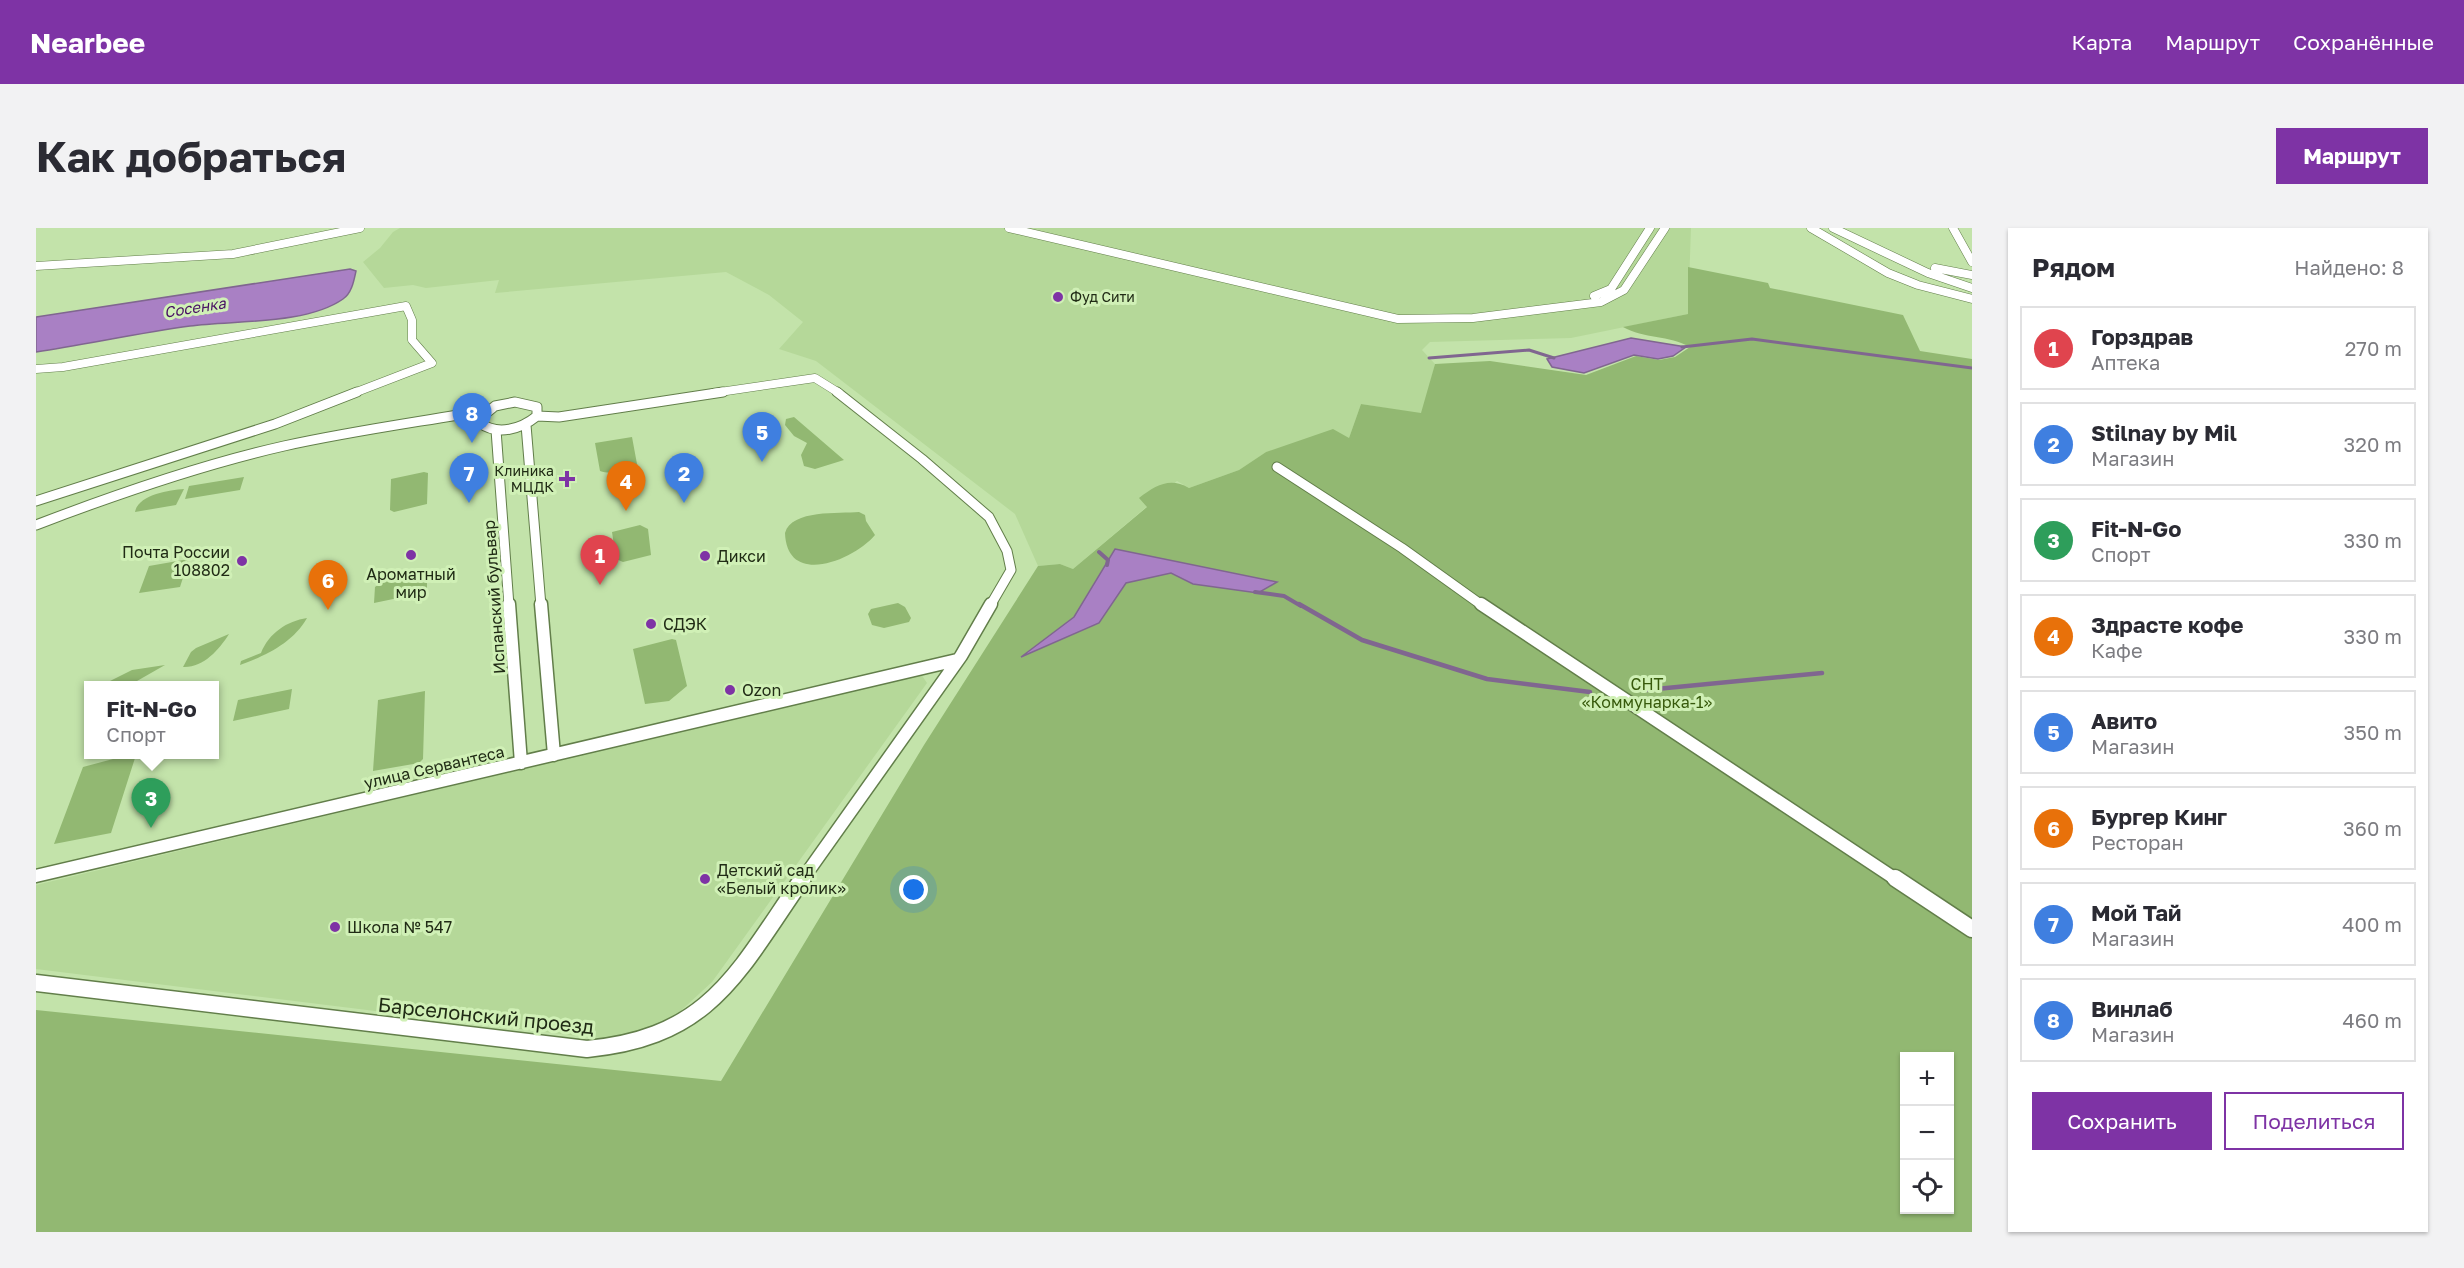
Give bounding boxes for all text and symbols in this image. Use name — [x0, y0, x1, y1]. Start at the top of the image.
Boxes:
text: Nearbee — [30, 26, 145, 59]
text: Карта — [2071, 29, 2132, 55]
text: Маршрут — [2165, 29, 2260, 55]
text: Сохранённые — [2293, 29, 2434, 55]
button: Маршрут — [2276, 128, 2428, 184]
text: Как добраться — [36, 131, 346, 181]
text: Рядом — [2032, 252, 2115, 283]
text: Найдено: 8 — [2294, 255, 2404, 279]
place label: Фуд Сити — [1070, 288, 1135, 305]
marker: Фуд Сити — [1051, 290, 1065, 304]
water label: Сосенка — [163, 293, 227, 321]
text: Горздрав — [2091, 323, 2193, 350]
text: 1 — [2048, 336, 2059, 360]
text: 270 m — [2345, 336, 2402, 360]
text: Аптека — [2091, 350, 2160, 374]
pin: 8 — [452, 394, 492, 443]
pin: 5 — [742, 412, 782, 462]
text: Stilnay by Mil — [2091, 419, 2237, 446]
text: 2 — [2047, 432, 2060, 456]
text: 320 m — [2344, 432, 2402, 456]
text: Магазин — [2091, 446, 2175, 470]
pin: 7 — [450, 454, 488, 503]
pin: 2 — [664, 454, 704, 503]
place label: Клиника МЦДК — [494, 462, 554, 495]
pin: 4 — [606, 462, 646, 511]
marker: Клиника МЦДК — [558, 470, 576, 488]
text: Fit-N-Go — [2091, 515, 2181, 542]
street label: Испанский бульвар — [479, 519, 509, 675]
text: 3 — [2047, 528, 2060, 552]
text: 330 m — [2344, 528, 2402, 552]
pin: 1 — [580, 536, 620, 585]
place label: Почта России 108802 — [122, 542, 230, 580]
text: Спорт — [2091, 542, 2151, 566]
place label: Дикси — [717, 546, 766, 566]
marker: Ароматный мир — [404, 548, 418, 562]
marker: Дикси — [698, 549, 712, 563]
marker: Почта России 108802 — [235, 554, 249, 568]
pin: 6 — [308, 560, 348, 610]
place label: Ароматный мир — [366, 564, 456, 602]
text: Здрасте кофе — [2091, 611, 2243, 638]
place label: СДЭК — [663, 614, 707, 634]
marker: СДЭК — [644, 617, 658, 631]
text: 4 — [2047, 624, 2060, 648]
text: 330 m — [2344, 624, 2402, 648]
text: Кафе — [2091, 638, 2143, 662]
park label: СНТ «Коммунарка-1» — [1582, 674, 1713, 712]
place label: Ozon — [742, 680, 781, 700]
popup — [84, 681, 219, 759]
marker: Ozon — [723, 683, 737, 697]
text: Fit-N-Go — [106, 695, 197, 722]
text: Авито — [2091, 707, 2157, 734]
text: 5 — [2047, 720, 2060, 744]
text: 350 m — [2344, 720, 2402, 744]
text: Спорт — [106, 722, 166, 746]
text: Магазин — [2091, 734, 2175, 758]
street label: улица Сервантеса — [362, 741, 506, 793]
pin: 3 — [132, 778, 170, 828]
text: Бургер Кинг — [2091, 803, 2227, 830]
text: 6 — [2047, 816, 2060, 840]
text: 360 m — [2343, 816, 2402, 840]
text: Ресторан — [2091, 830, 2184, 854]
place label: Детский сад «Белый кролик» — [717, 860, 846, 898]
marker: Детский сад «Белый кролик» — [698, 872, 712, 886]
your location — [899, 875, 928, 904]
text: Мой Тай — [2091, 899, 2181, 926]
text: 7 — [2048, 912, 2059, 936]
text: 400 m — [2342, 912, 2402, 936]
place label: Школа № 547 — [347, 917, 452, 937]
marker: Школа № 547 — [328, 920, 342, 934]
text: Магазин — [2091, 926, 2175, 950]
street label: Барселонский проезд — [377, 992, 595, 1038]
text: Винлаб — [2091, 995, 2173, 1022]
text: 8 — [2047, 1008, 2060, 1032]
text: 460 m — [2343, 1008, 2402, 1032]
text: Магазин — [2091, 1022, 2175, 1046]
map controls — [1900, 1052, 1954, 1214]
button: + — [1900, 1052, 1954, 1106]
button: Сохранить — [2032, 1092, 2212, 1150]
button: Поделиться — [2224, 1092, 2404, 1150]
button: − — [1900, 1106, 1954, 1160]
button: locate — [1900, 1160, 1954, 1214]

